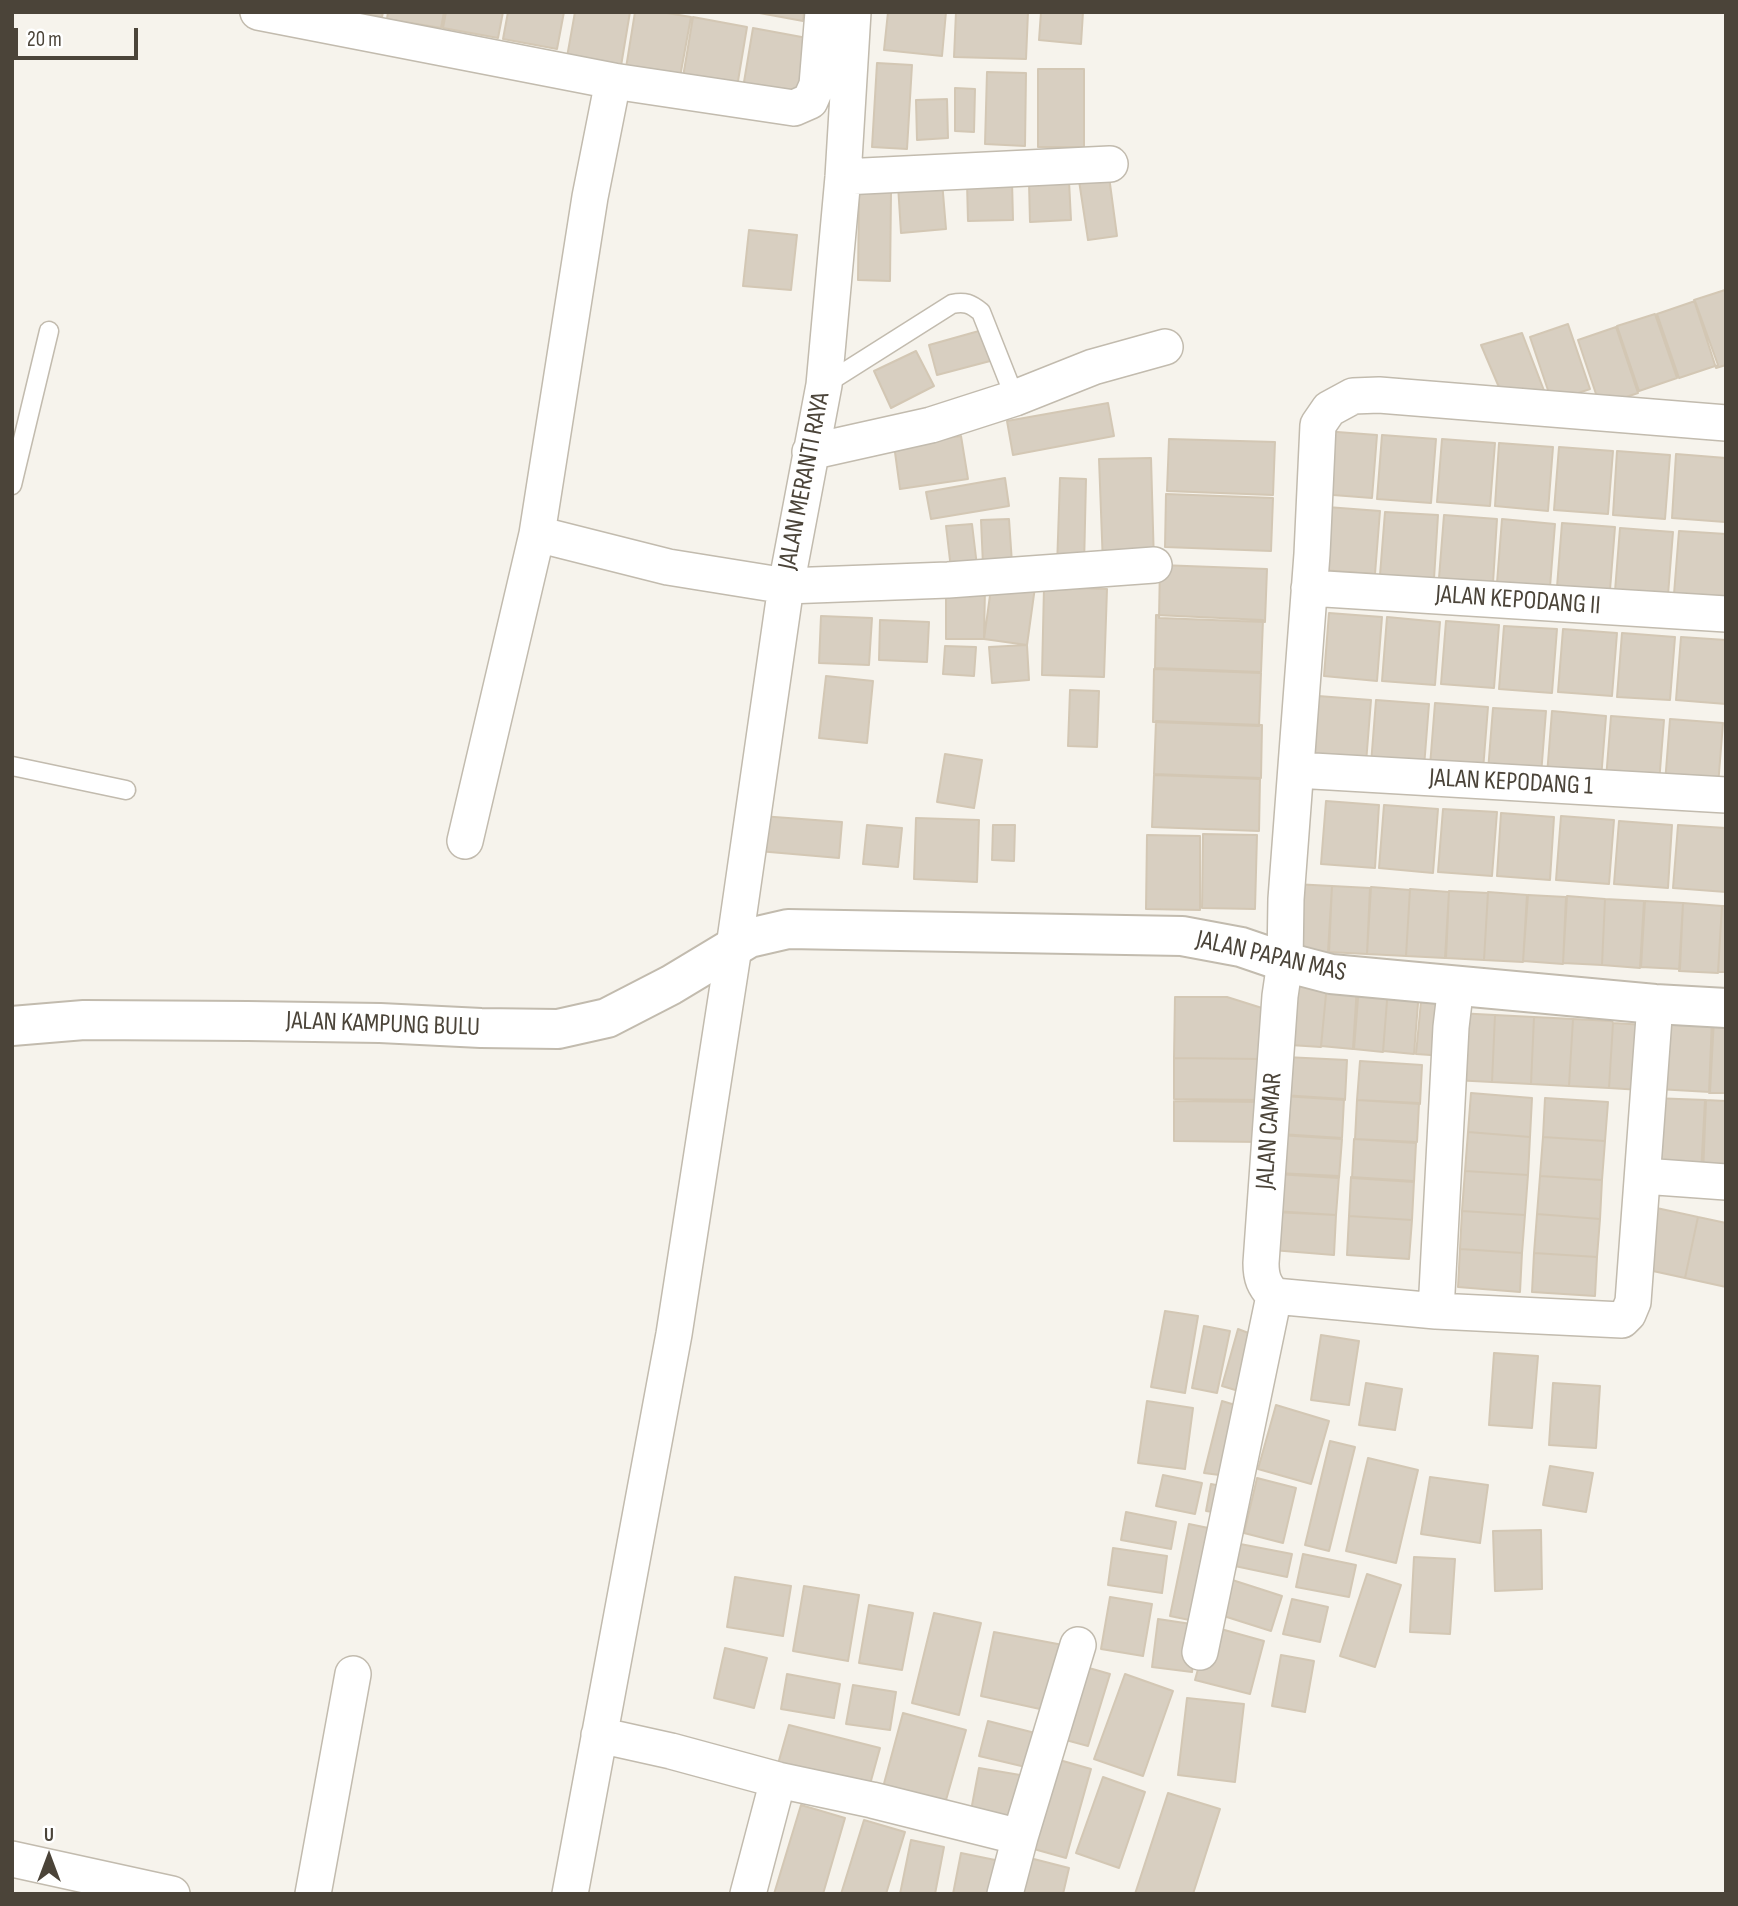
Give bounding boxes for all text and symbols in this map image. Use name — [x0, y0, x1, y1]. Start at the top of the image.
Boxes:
scale bar — [18, 14, 142, 58]
text: 20 m — [27, 27, 62, 52]
street label: JALAN MERANTI RAYA — [773, 390, 837, 572]
street label: JALAN KEPODANG II — [1434, 580, 1602, 622]
street label: JALAN KEPODANG 1 — [1428, 763, 1594, 803]
street label: JALAN PAPAN MAS — [1193, 925, 1349, 989]
street label: JALAN KAMPUNG BULU — [286, 1006, 480, 1044]
street label: JALAN CAMAR — [1250, 1071, 1290, 1191]
north arrow — [14, 1822, 84, 1892]
text: U — [44, 1824, 54, 1847]

